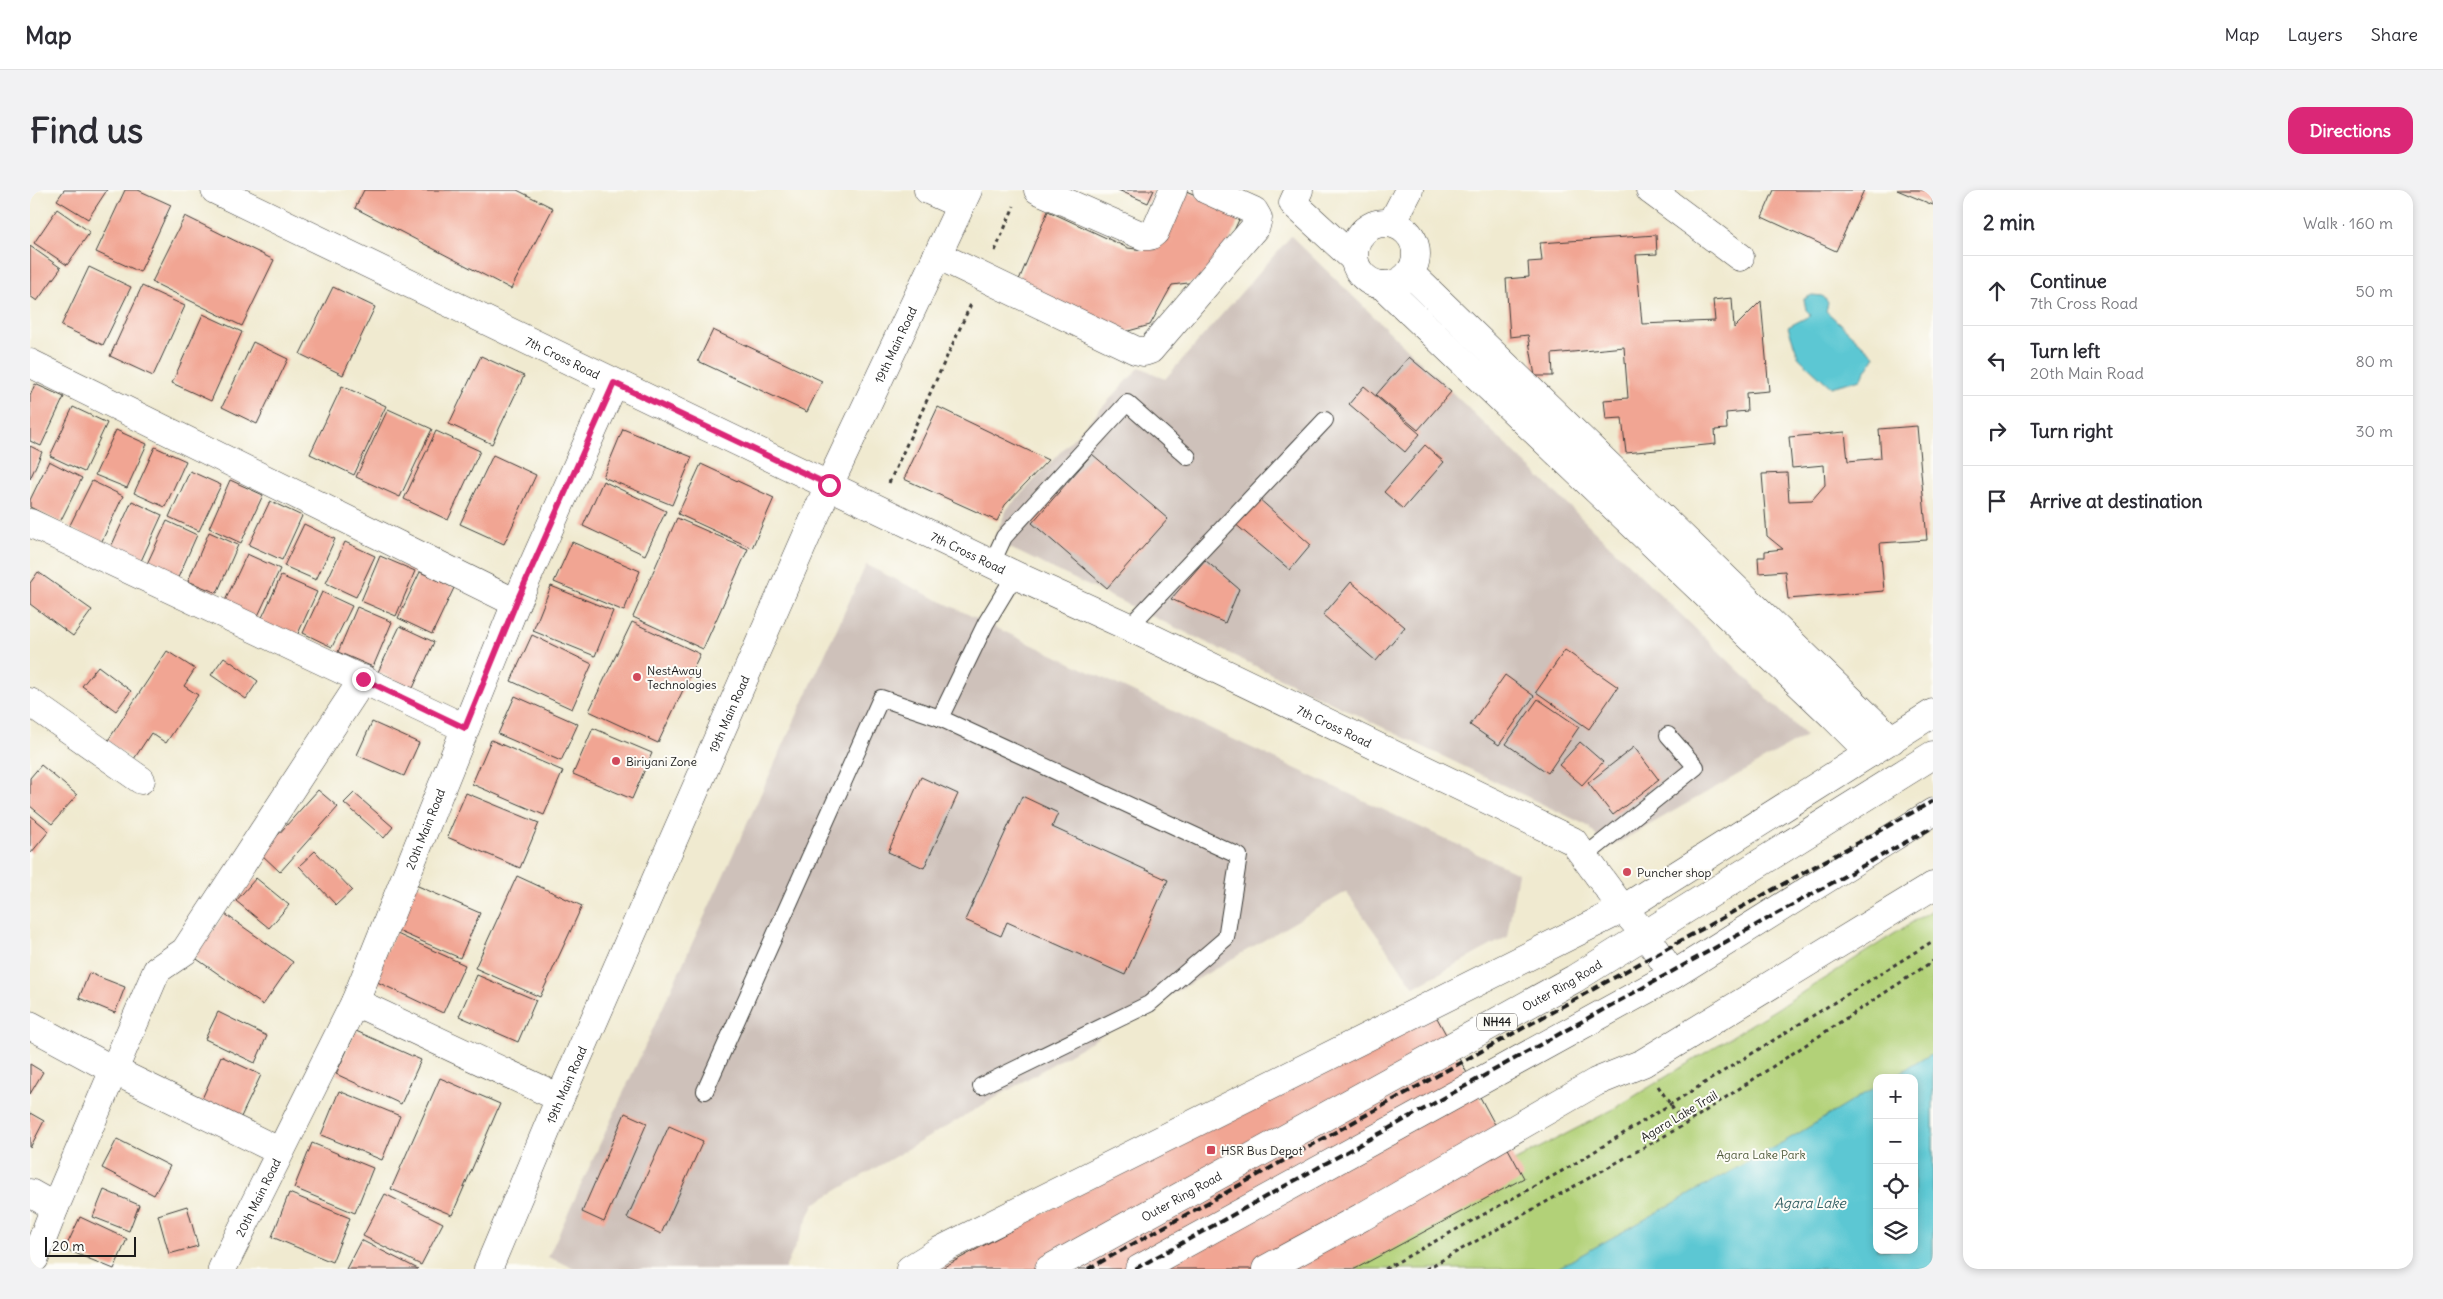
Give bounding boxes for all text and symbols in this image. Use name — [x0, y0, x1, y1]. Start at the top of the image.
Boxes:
text: Map — [25, 20, 72, 50]
text: Map — [2224, 23, 2259, 46]
text: Layers — [2287, 23, 2343, 46]
text: Share — [2371, 23, 2418, 46]
button: Directions — [2288, 107, 2413, 154]
text: Find us — [30, 108, 143, 152]
text: 2 min — [1983, 209, 2035, 236]
text: Walk · 160 m — [2303, 213, 2393, 233]
text: Continue — [2030, 269, 2107, 293]
icon: ahead — [1983, 277, 2011, 305]
text: 50 m — [2355, 281, 2393, 301]
text: 7th Cross Road — [2030, 293, 2138, 313]
street label: 19th Main Road — [871, 304, 919, 385]
street label: 7th Cross Road — [523, 333, 603, 382]
text: Turn left — [2030, 339, 2100, 363]
icon: left — [1983, 347, 2011, 375]
text: 80 m — [2355, 351, 2393, 371]
text: 20th Main Road — [2030, 363, 2144, 383]
icon: right — [1983, 417, 2011, 445]
text: Turn right — [2030, 419, 2113, 443]
text: 30 m — [2356, 421, 2393, 441]
route start — [818, 474, 841, 497]
icon: arrive — [1983, 487, 2011, 515]
text: Arrive at destination — [2030, 489, 2203, 513]
street label: 7th Cross Road — [929, 528, 1008, 577]
place label: NestAway Technologies — [647, 663, 716, 692]
route end — [352, 668, 375, 691]
marker: NestAway Technologies — [631, 671, 643, 683]
street label: 19th Main Road — [705, 673, 752, 755]
street label: 7th Cross Road — [1295, 702, 1374, 750]
place label: Biriyani Zone — [626, 754, 697, 769]
marker: Biriyani Zone — [610, 755, 622, 767]
street label: 20th Main Road — [402, 786, 448, 871]
place label: Puncher shop — [1637, 865, 1712, 880]
marker: Puncher shop — [1621, 866, 1633, 878]
street label: Outer Ring Road — [1519, 956, 1604, 1014]
road number: NH44 — [1477, 1014, 1517, 1030]
street label: 19th Main Road — [543, 1044, 589, 1126]
map controls — [1873, 1074, 1918, 1254]
button: + — [1873, 1074, 1918, 1119]
street label: Agara Lake Trail — [1638, 1087, 1720, 1145]
button: − — [1873, 1119, 1918, 1164]
place label: HSR Bus Depot — [1221, 1143, 1302, 1158]
marker: HSR Bus Depot — [1205, 1144, 1217, 1156]
park label: Agara Lake Park — [1716, 1147, 1806, 1162]
street label: 20th Main Road — [232, 1156, 283, 1239]
button: locate — [1873, 1164, 1918, 1209]
street label: Outer Ring Road — [1138, 1168, 1224, 1224]
water label: Agara Lake — [1774, 1194, 1847, 1212]
button: layers — [1873, 1209, 1918, 1254]
scale bar — [45, 1234, 136, 1257]
text: 20 m — [52, 1237, 85, 1255]

